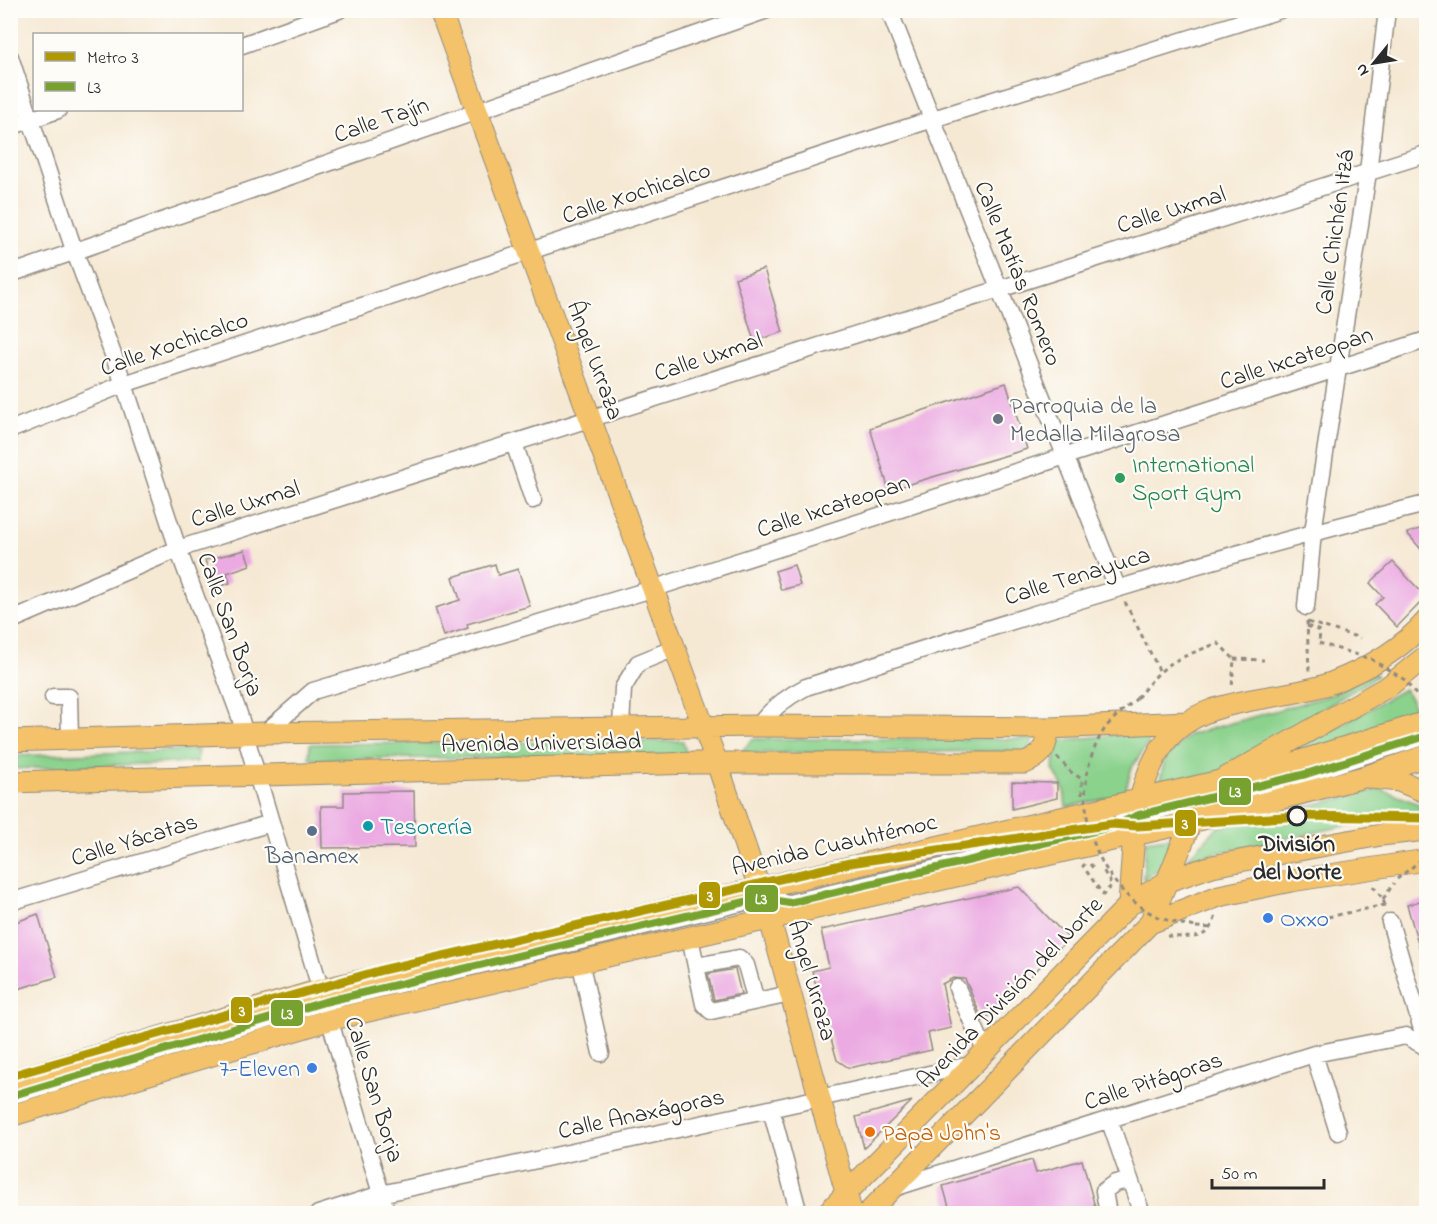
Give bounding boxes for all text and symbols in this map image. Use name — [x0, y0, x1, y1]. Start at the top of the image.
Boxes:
legend — [33, 33, 243, 111]
north arrow — [1344, 33, 1404, 93]
text: Metro 3 — [87, 46, 139, 72]
text: N — [1350, 59, 1376, 80]
text: L3 — [87, 76, 101, 102]
street label: Calle Tajín — [329, 89, 434, 154]
street label: Calle Chichén Itzá — [1308, 148, 1365, 317]
street label: Calle Xochicalco — [558, 154, 716, 235]
street label: Calle Matías Romero — [964, 176, 1070, 372]
street label: Calle Uxmal — [1113, 178, 1231, 245]
street label: Ángel Urraza — [556, 296, 631, 425]
street label: Calle Xochicalco — [96, 304, 254, 387]
street label: Calle Ixcateopan — [1216, 318, 1378, 401]
street label: Calle Uxmal — [650, 324, 768, 392]
place label: Parroquia de la Medalla Milagrosa — [1010, 390, 1181, 453]
marker: Parroquia de la Medalla Milagrosa — [991, 412, 1005, 426]
place label: International Sport Gym — [1132, 449, 1254, 513]
street label: Calle Ixcateopan — [753, 466, 915, 549]
marker: International Sport Gym — [1113, 471, 1127, 485]
street label: Calle Uxmal — [187, 472, 305, 539]
street label: Calle Tenayuca — [1000, 539, 1155, 617]
street label: Calle San Borja — [186, 548, 271, 702]
street label: Avenida Universidad — [441, 725, 642, 764]
line badge: L3 — [1218, 777, 1252, 806]
text: L3 — [1229, 781, 1242, 805]
street label: Calle Yácatas — [67, 806, 202, 877]
street label: Avenida Cuauhtémoc — [729, 806, 941, 887]
marker: División del Norte — [1287, 806, 1307, 826]
line badge: 3 — [1174, 809, 1197, 837]
place label: Tesorería — [380, 811, 472, 846]
text: 3 — [1181, 813, 1189, 837]
marker: Tesorería — [361, 819, 375, 833]
marker: Banamex — [305, 824, 319, 838]
place label: División del Norte — [1252, 828, 1343, 891]
place label: Banamex — [264, 840, 359, 875]
line badge: 3 — [698, 881, 721, 909]
line badge: L3 — [744, 884, 779, 913]
text: 3 — [706, 885, 714, 909]
text: L3 — [755, 888, 768, 912]
street label: Avenida División del Norte — [909, 889, 1112, 1098]
place label: Oxxo — [1280, 903, 1329, 938]
marker: Oxxo — [1261, 911, 1275, 925]
street label: Ángel Urraza — [777, 916, 845, 1045]
line badge: 3 — [230, 996, 253, 1024]
line badge: L3 — [270, 999, 304, 1027]
text: 3 — [238, 1000, 246, 1024]
text: L3 — [281, 1003, 294, 1027]
street label: Calle San Borja — [334, 1012, 411, 1167]
street label: Calle Pitágoras — [1080, 1044, 1228, 1121]
place label: 7-Eleven — [219, 1053, 300, 1088]
marker: 7-Eleven — [305, 1061, 319, 1075]
street label: Calle Anaxágoras — [555, 1081, 728, 1150]
place label: Papa John's — [882, 1117, 1001, 1152]
marker: Papa John's — [863, 1125, 877, 1139]
scale bar — [1212, 1152, 1324, 1190]
text: 50 m — [1221, 1162, 1258, 1188]

